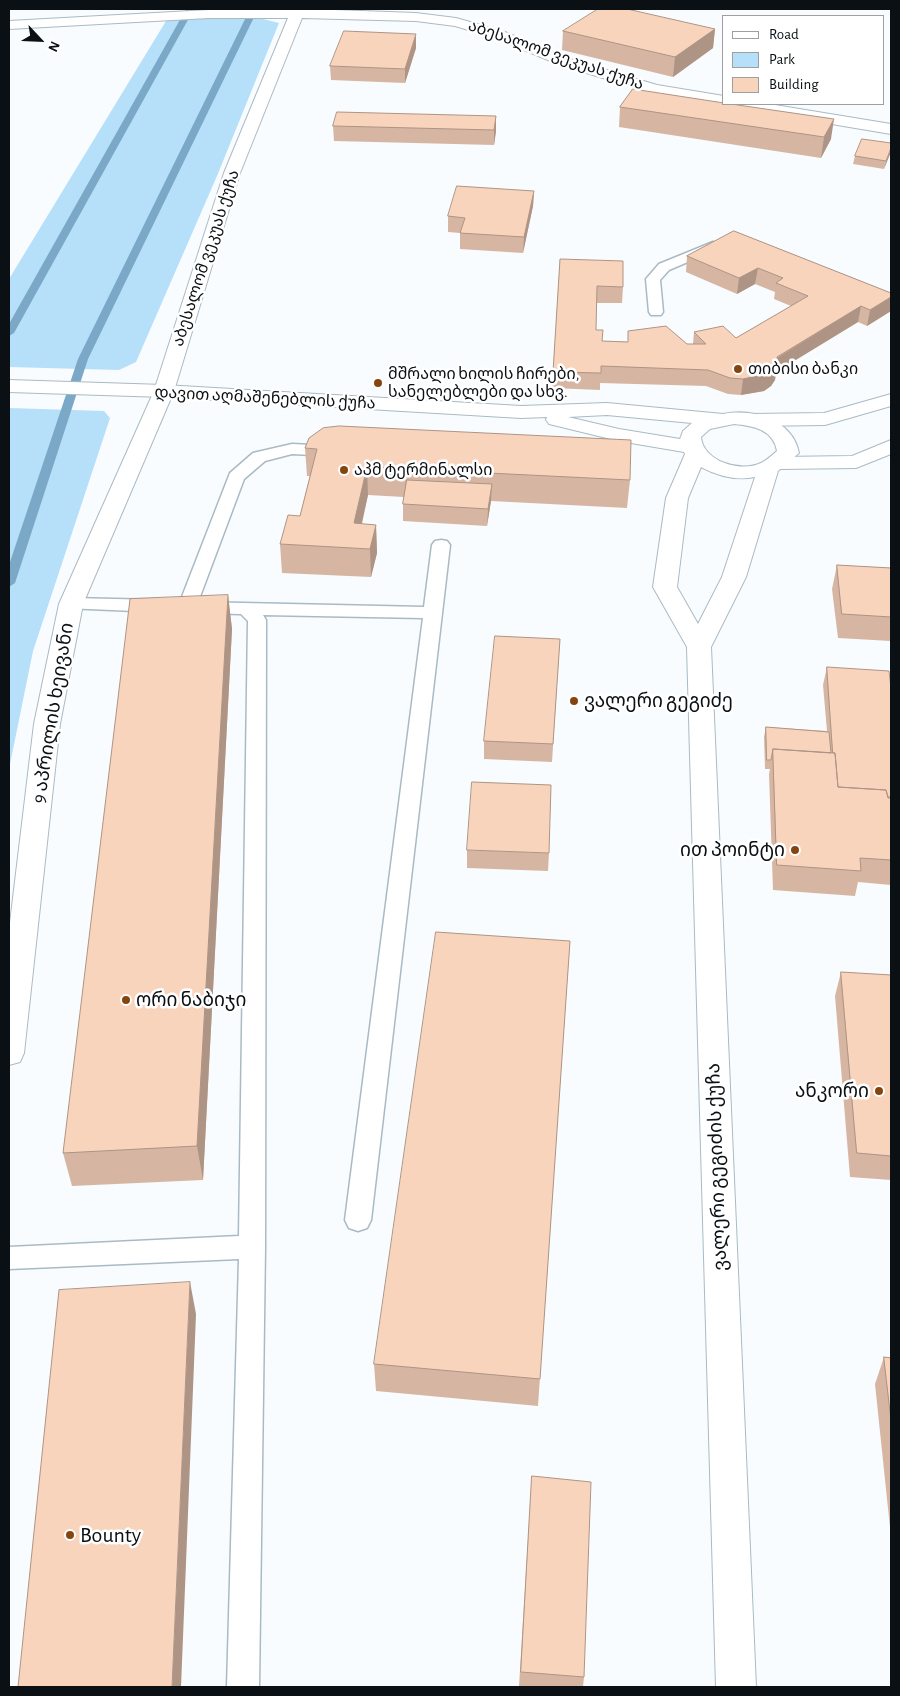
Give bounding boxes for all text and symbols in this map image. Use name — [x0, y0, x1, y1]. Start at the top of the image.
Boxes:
north arrow — [15, 15, 65, 65]
legend — [722, 15, 885, 105]
street label: აბესალომ ვეკუას ქუჩა — [466, 16, 646, 94]
text: Road — [769, 27, 799, 42]
text: N — [45, 39, 62, 54]
text: Park — [769, 52, 795, 67]
text: Building — [769, 77, 819, 92]
street label: აბესალომ ვეკუას ქუჩა — [168, 167, 244, 349]
place label: თიბისი ბანკი — [748, 359, 858, 379]
marker: თიბისი ბანკი — [732, 363, 744, 375]
place label: მშრალი ხილის ჩირები, სანელებლები და სხვ. — [388, 364, 579, 402]
marker: მშრალი ხილის ჩირები, სანელებლები და სხვ. — [372, 377, 384, 389]
street label: დავით აღმაშენებლის ქუჩა — [154, 383, 376, 413]
place label: აპმ ტერმინალსი — [354, 460, 492, 480]
marker: აპმ ტერმინალსი — [338, 464, 350, 476]
street label: 9 აპრილის ხეივანი — [27, 621, 79, 805]
place label: ვალერი გეგიძე — [584, 690, 733, 712]
marker: ვალერი გეგიძე — [568, 695, 580, 707]
place label: ით პოინტი — [680, 839, 785, 861]
marker: ით პოინტი — [789, 844, 801, 856]
place label: ორი ნაბიჯი — [136, 989, 246, 1011]
marker: ორი ნაბიჯი — [120, 994, 132, 1006]
street label: ვალერი გეგიძის ქუჩა — [702, 1063, 732, 1271]
place label: ანკორი — [795, 1080, 869, 1102]
marker: ანკორი — [873, 1085, 885, 1097]
place label: Bounty — [80, 1522, 141, 1548]
marker: Bounty — [64, 1529, 76, 1541]

